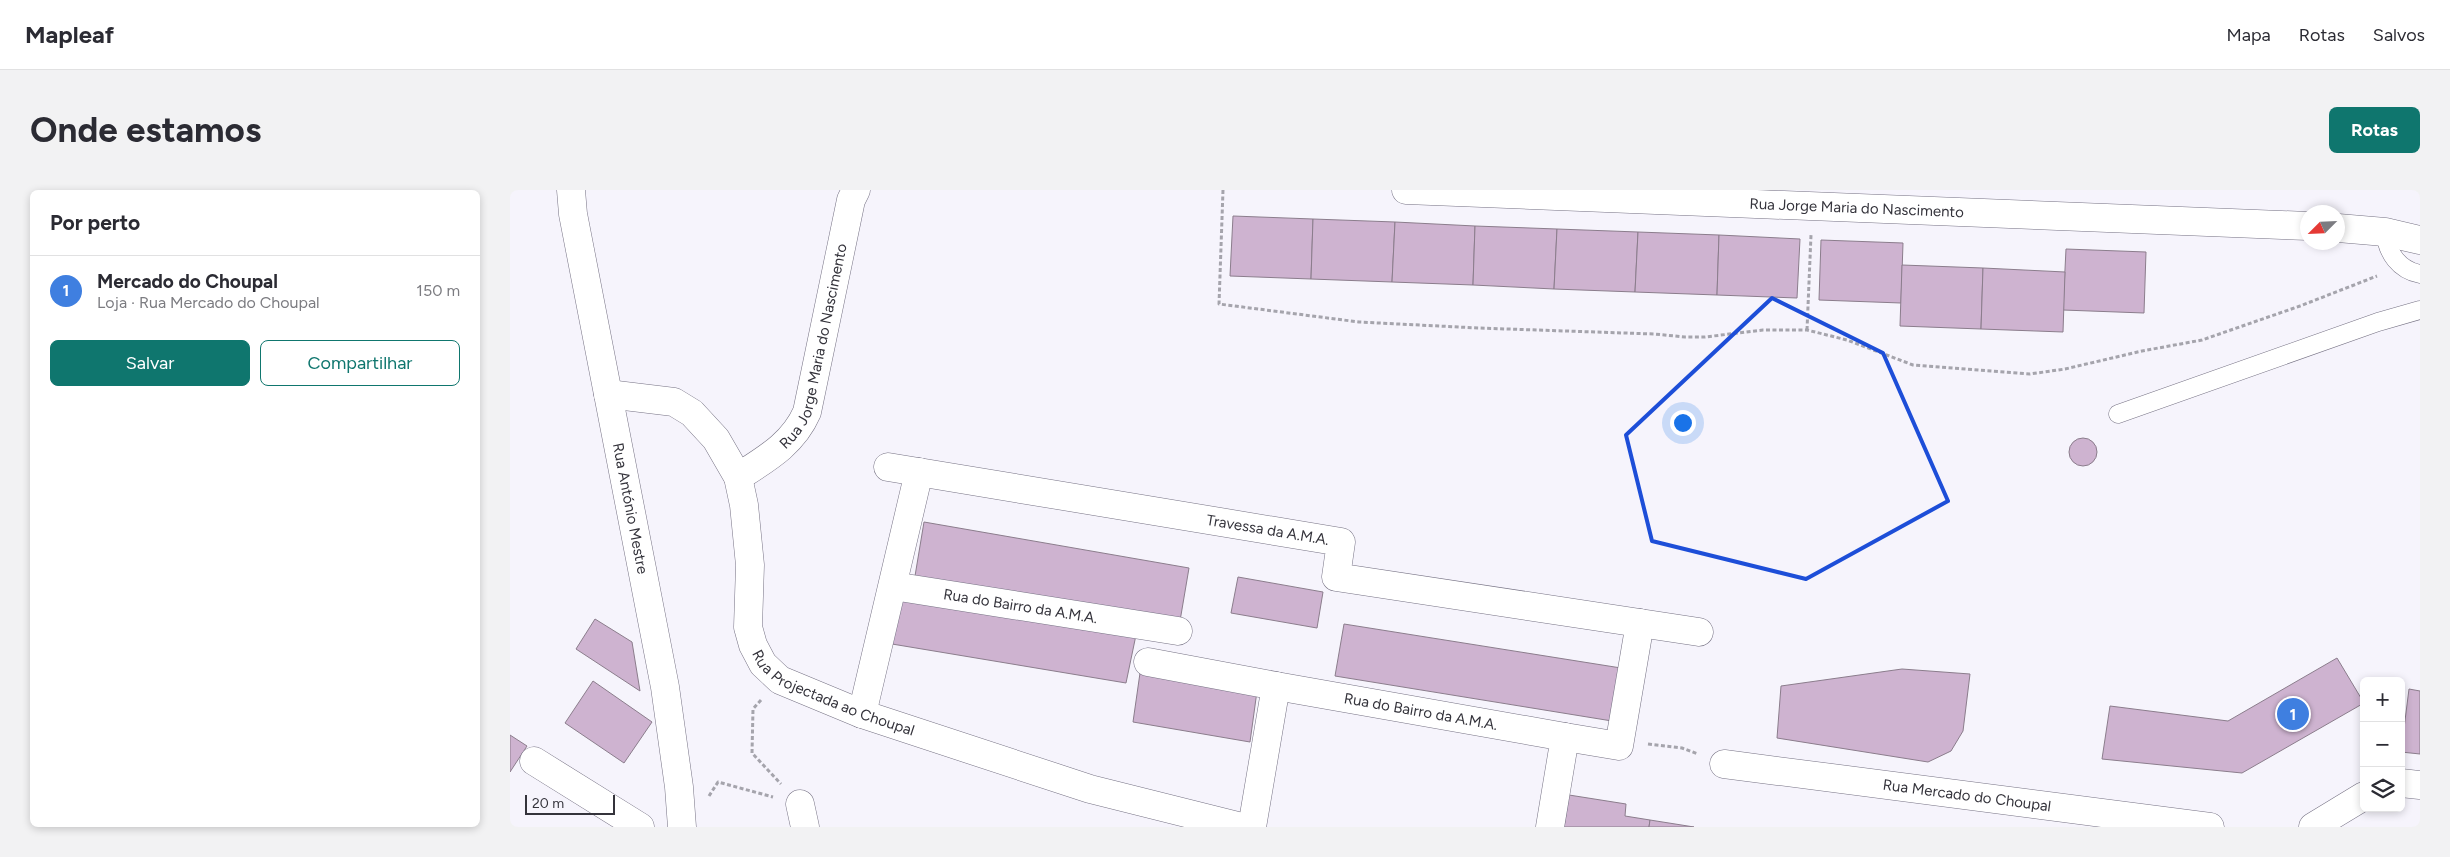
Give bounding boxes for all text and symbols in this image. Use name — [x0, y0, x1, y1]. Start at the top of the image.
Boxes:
text: Mapleaf — [25, 20, 114, 49]
text: Mapa — [2227, 24, 2271, 46]
text: Rotas — [2299, 24, 2345, 46]
text: Salvos — [2373, 24, 2425, 46]
button: Rotas — [2329, 107, 2420, 153]
text: Onde estamos — [30, 109, 261, 151]
street label: Rua Jorge Maria do Nascimento — [1749, 195, 1964, 221]
north arrow — [2300, 205, 2345, 250]
text: Por perto — [50, 210, 140, 235]
street label: Rua Jorge Maria do Nascimento — [776, 242, 851, 453]
text: Mercado do Choupal — [97, 270, 278, 293]
text: 1 — [63, 281, 69, 300]
text: 150 m — [416, 281, 460, 300]
text: Loja · Rua Mercado do Choupal — [97, 293, 320, 312]
button: Salvar — [50, 340, 250, 386]
button: Compartilhar — [260, 340, 460, 386]
your location — [1670, 410, 1696, 436]
street label: Rua António Mestre — [609, 441, 652, 575]
street label: Travessa da A.M.A. — [1205, 511, 1330, 549]
street label: Rua do Bairro da A.M.A. — [942, 585, 1099, 627]
street label: Rua Projectada ao Choupal — [748, 647, 917, 740]
map controls — [2360, 677, 2405, 812]
button: + — [2360, 677, 2405, 722]
street label: Rua do Bairro da A.M.A. — [1342, 689, 1499, 734]
pin: 1 — [2277, 695, 2309, 733]
button: − — [2360, 722, 2405, 767]
button: layers — [2360, 767, 2405, 812]
street label: Rua Mercado do Choupal — [1882, 776, 2052, 815]
scale bar — [525, 792, 615, 815]
text: 20 m — [532, 795, 564, 812]

